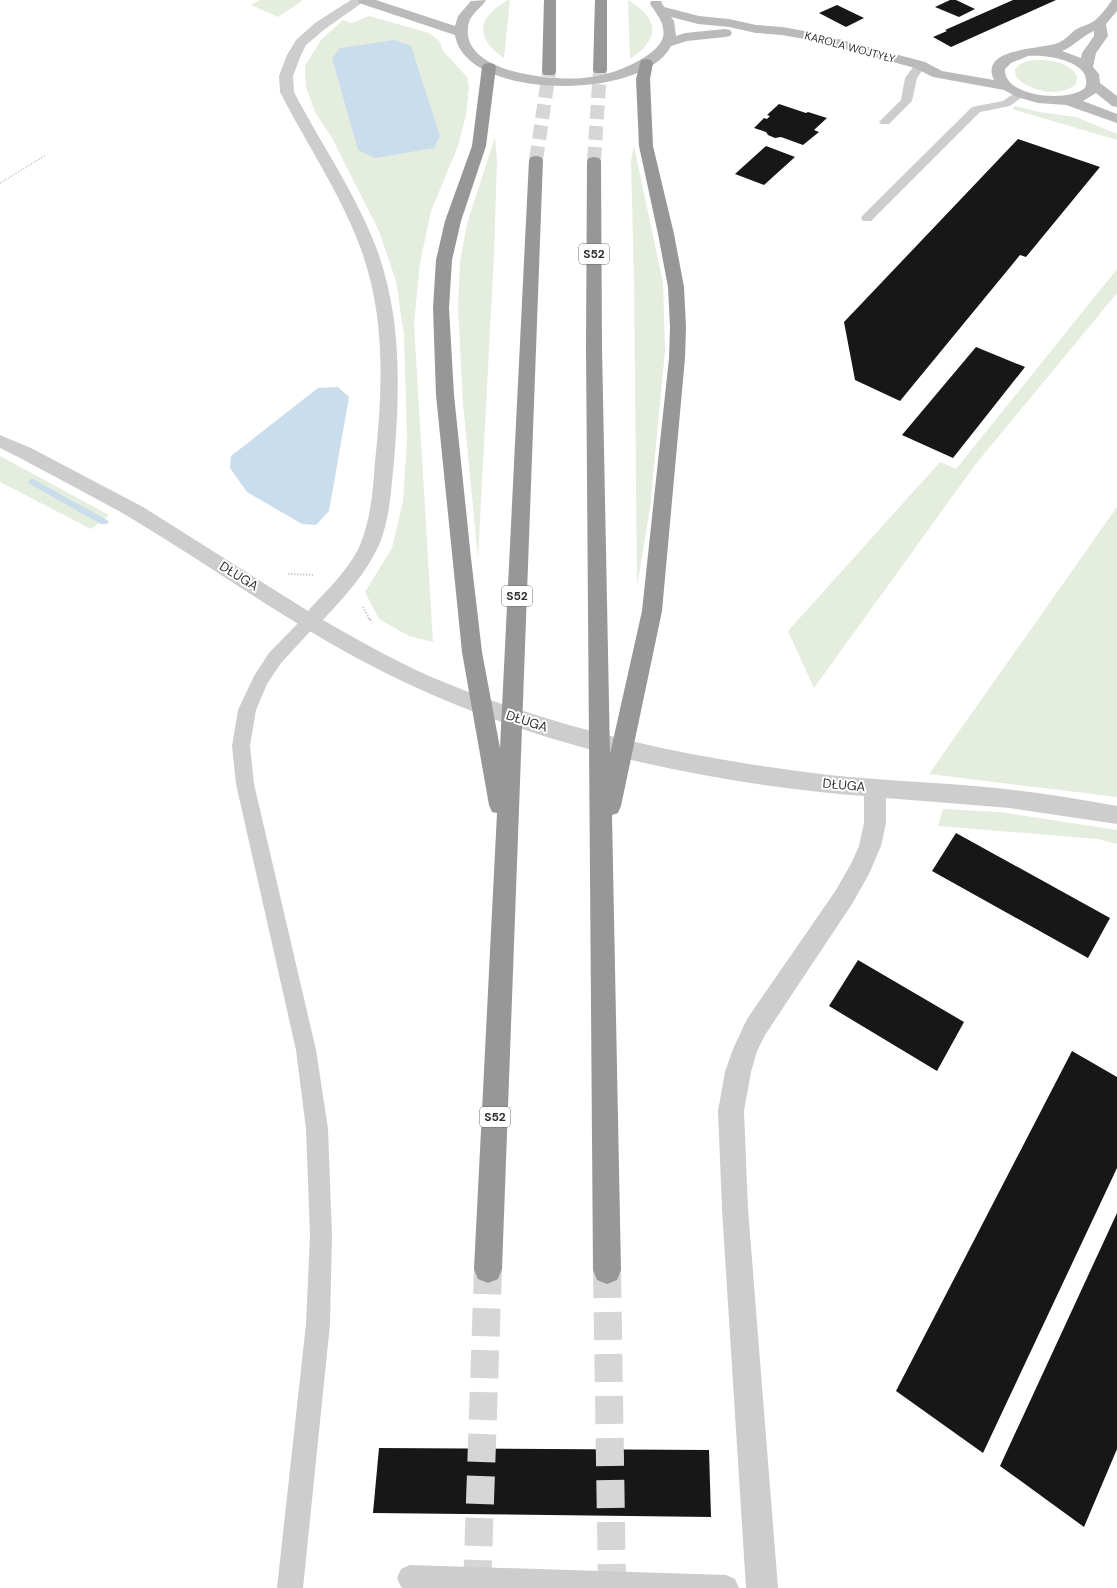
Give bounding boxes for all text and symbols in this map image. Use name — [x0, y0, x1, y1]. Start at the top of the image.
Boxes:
street label: KAROLA WOJTYŁY — [803, 28, 897, 66]
road number: S52 — [579, 244, 609, 264]
street label: DŁUGA — [216, 557, 262, 595]
road number: S52 — [502, 586, 532, 606]
street label: DŁUGA — [504, 706, 550, 736]
street label: DŁUGA — [822, 775, 866, 795]
road number: S52 — [480, 1107, 510, 1127]

